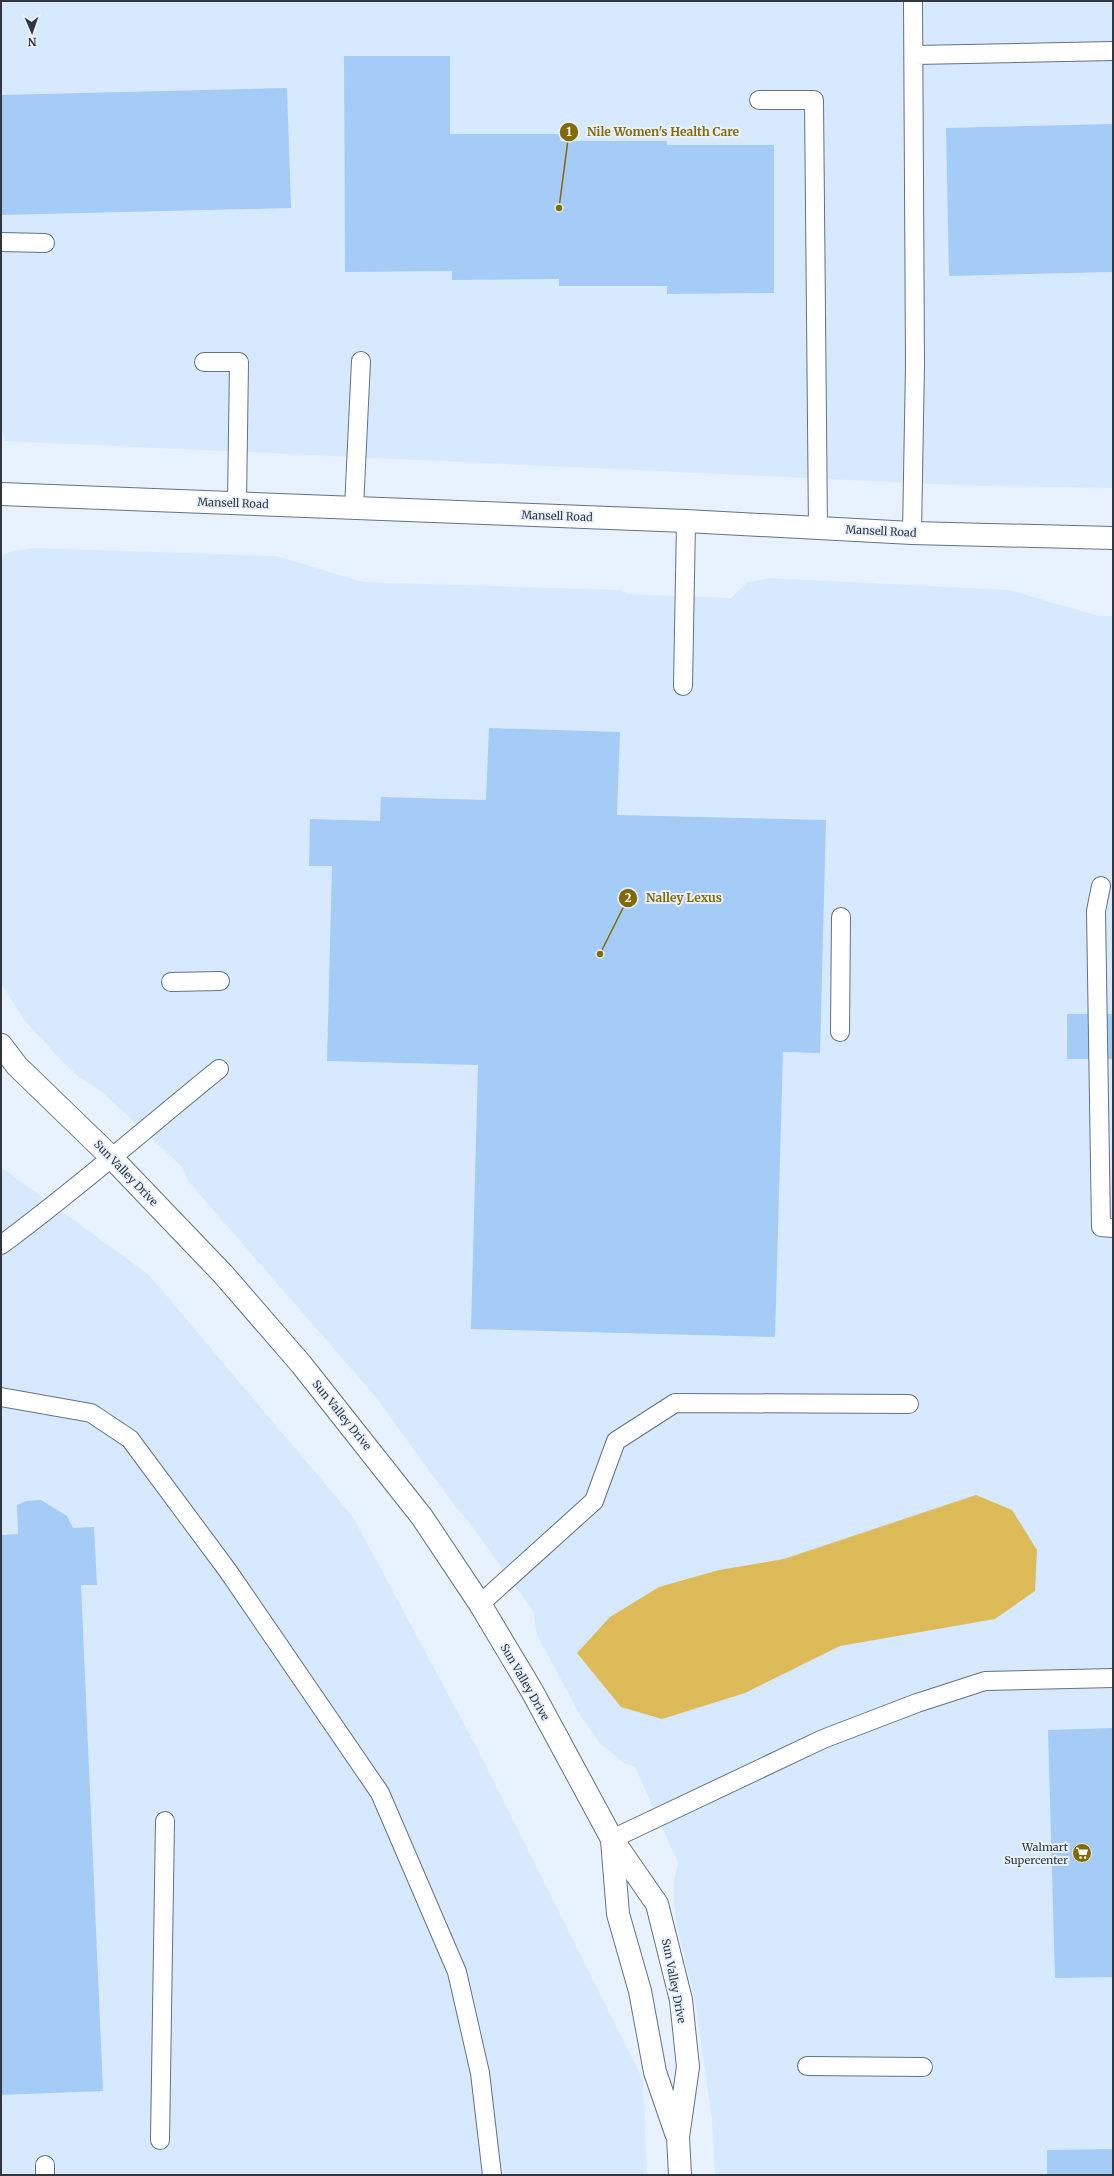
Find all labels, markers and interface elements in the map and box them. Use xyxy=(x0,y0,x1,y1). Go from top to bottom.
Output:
north arrow xyxy=(12,12,52,52)
text: N xyxy=(27,35,37,49)
callout: Nile Women's Health Care xyxy=(559,120,747,144)
text: 1 xyxy=(566,124,572,139)
text: Nile Women's Health Care xyxy=(587,124,740,139)
street label: Mansell Road xyxy=(197,495,269,511)
street label: Mansell Road xyxy=(521,508,593,524)
street label: Mansell Road xyxy=(845,522,917,540)
callout: Nalley Lexus xyxy=(618,886,730,910)
text: 2 xyxy=(624,890,632,905)
text: Nalley Lexus xyxy=(646,890,722,905)
street label: Sun Valley Drive xyxy=(91,1137,161,1209)
street label: Sun Valley Drive xyxy=(309,1377,375,1453)
street label: Sun Valley Drive xyxy=(497,1641,553,1723)
place label: Walmart Supercenter xyxy=(1004,1840,1069,1867)
supermarket icon: Walmart Supercenter xyxy=(1071,1842,1093,1864)
street label: Sun Valley Drive xyxy=(659,1937,689,2025)

